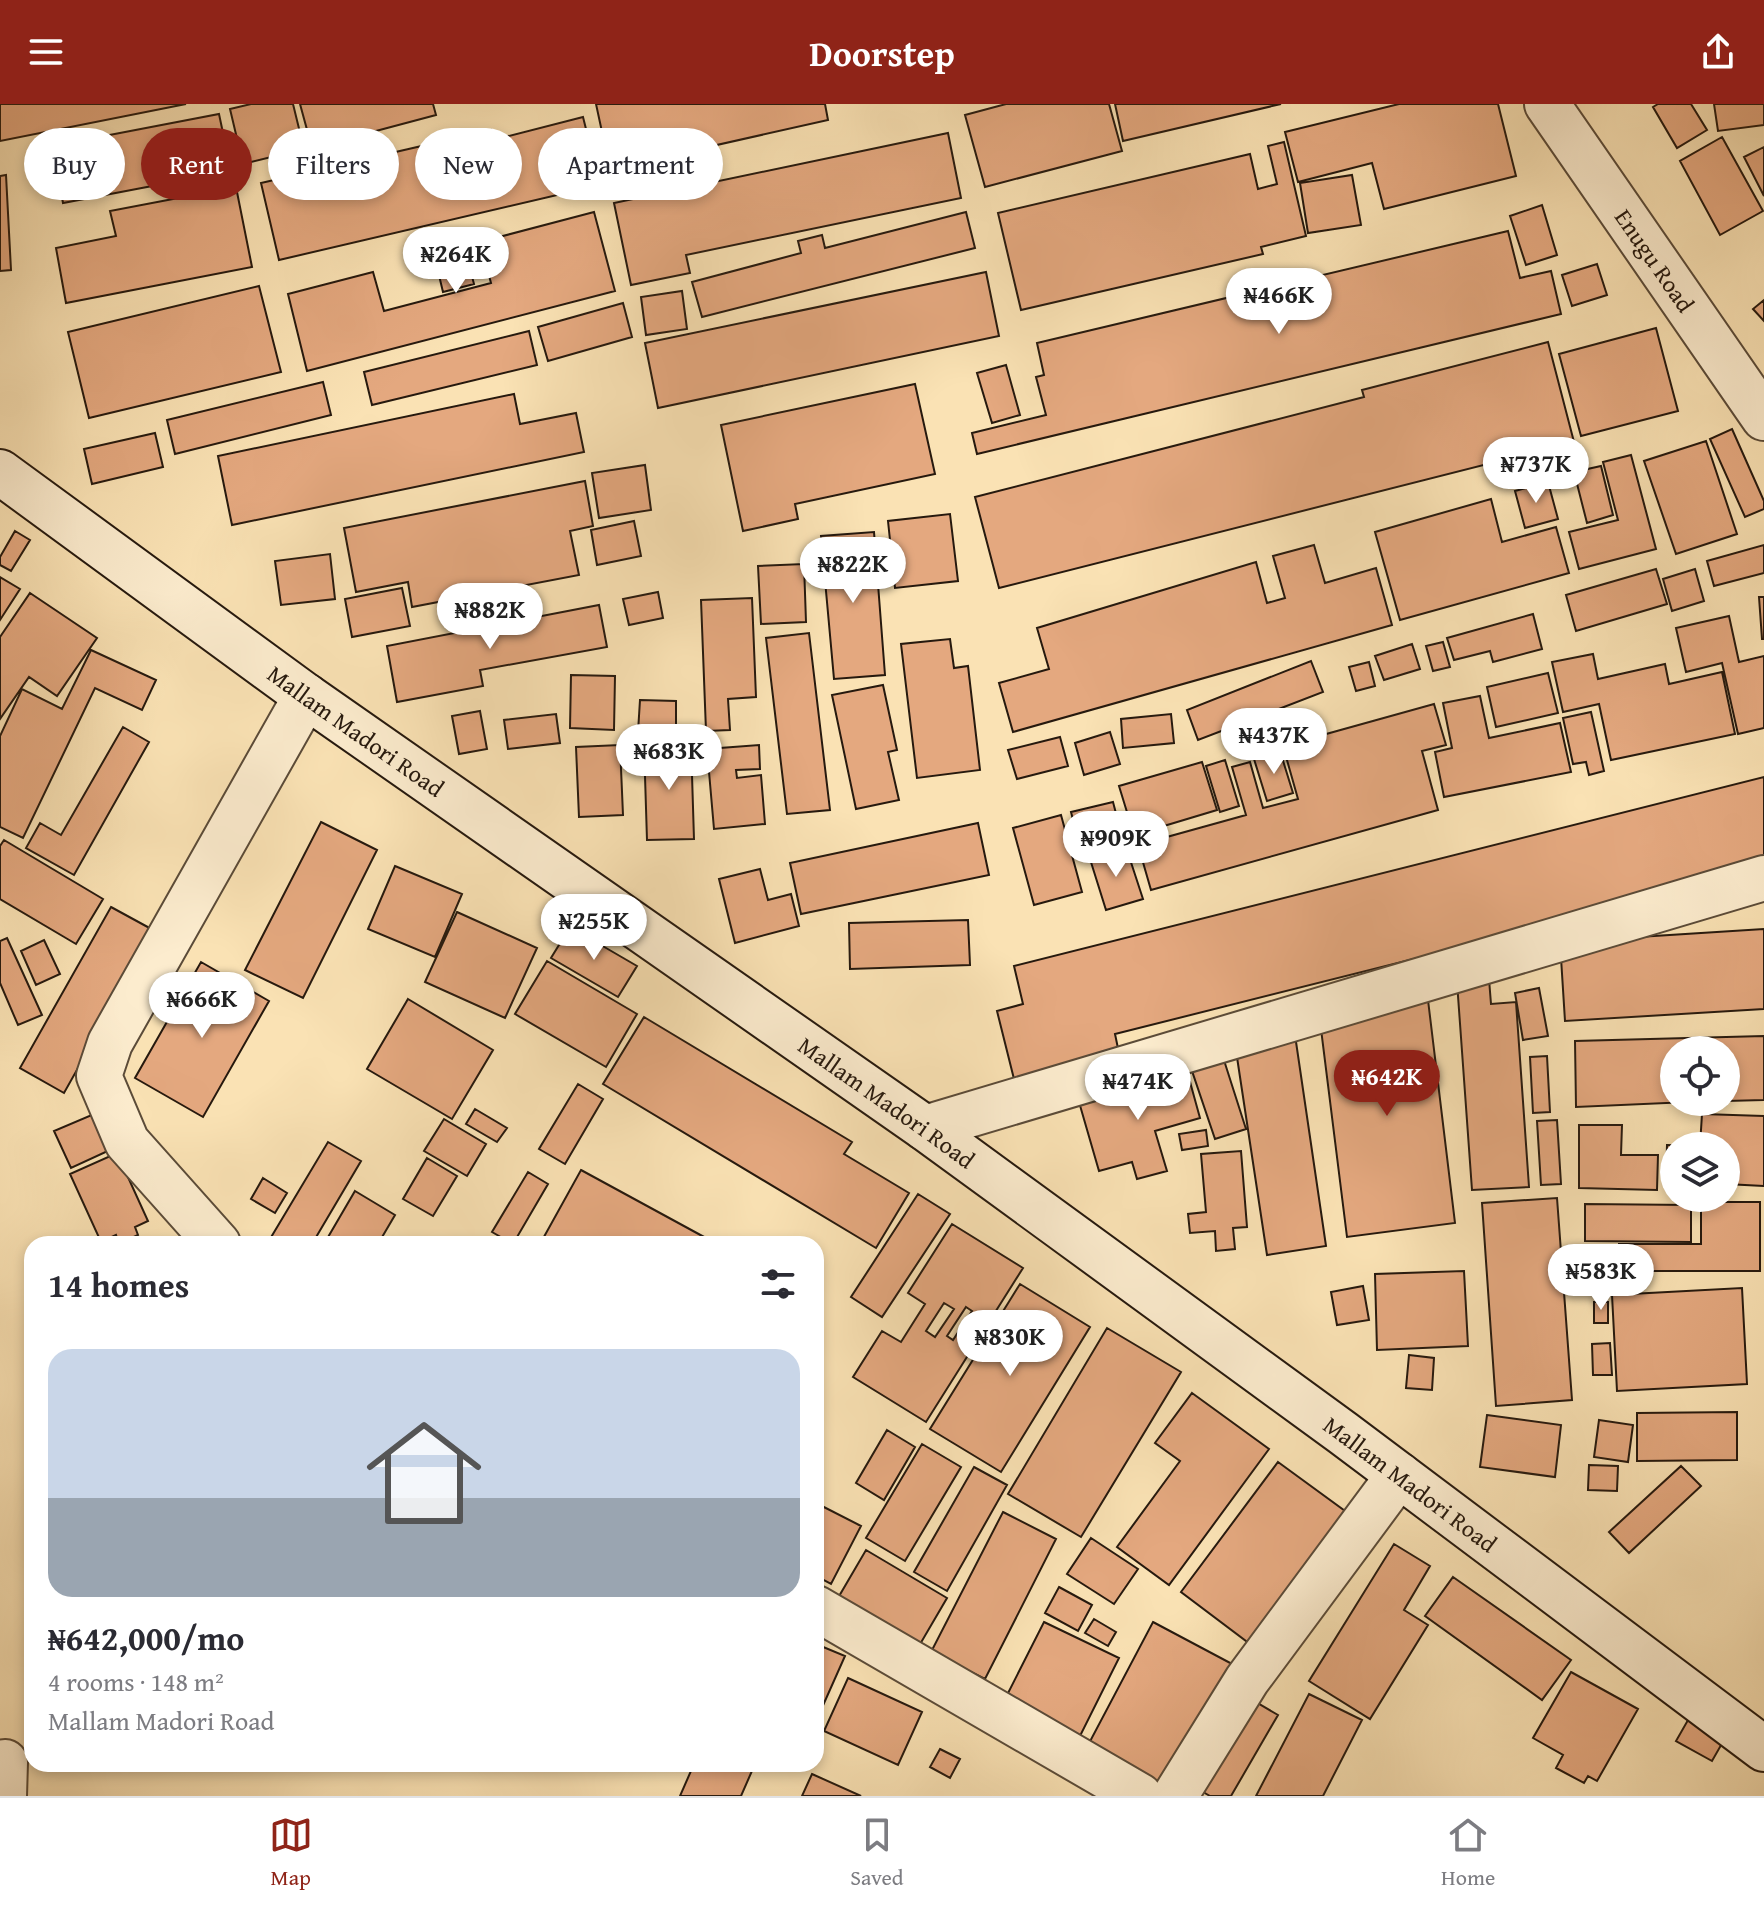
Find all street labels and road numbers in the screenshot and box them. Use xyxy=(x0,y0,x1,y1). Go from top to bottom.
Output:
street label: Enugu Road xyxy=(1607,201,1703,319)
street label: Mallam Madori Road xyxy=(260,656,452,805)
street label: Mallam Madori Road xyxy=(791,1027,983,1177)
street label: Mallam Madori Road xyxy=(1317,1407,1505,1561)

